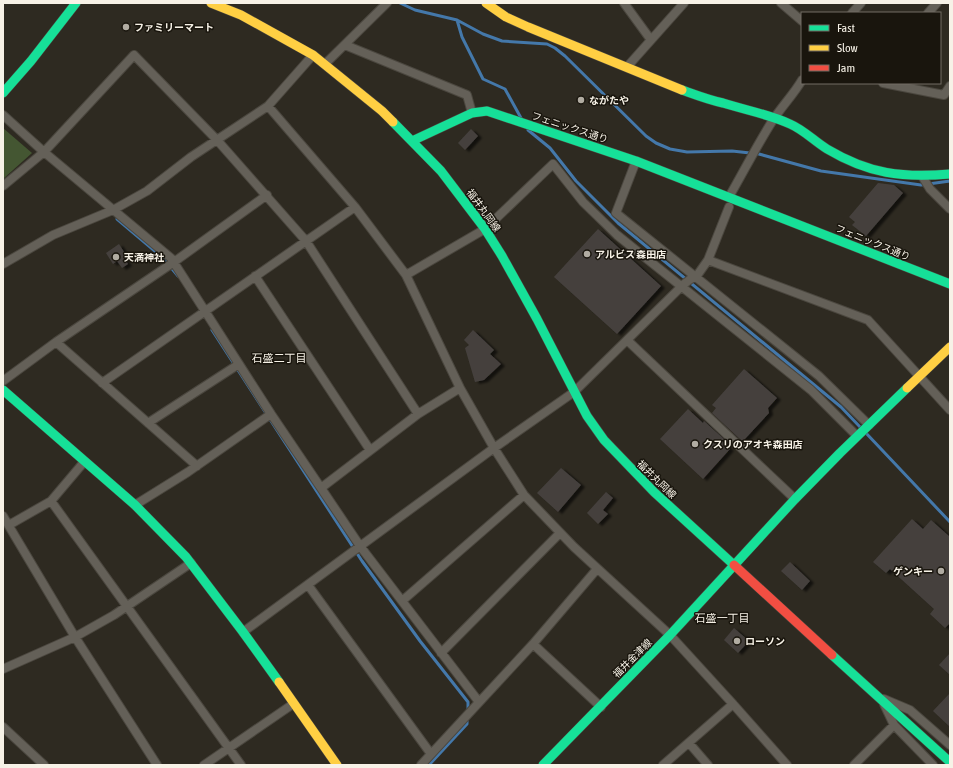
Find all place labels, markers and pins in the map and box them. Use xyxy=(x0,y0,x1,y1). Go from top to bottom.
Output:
marker: ファミリーマート xyxy=(121,22,131,32)
place label: ファミリーマート xyxy=(134,22,214,33)
marker: ながたや xyxy=(576,95,586,105)
place label: ながたや xyxy=(589,95,629,106)
marker: アルビス 森田店 xyxy=(582,249,592,259)
place label: アルビス 森田店 xyxy=(595,249,666,260)
marker: 天満神社 xyxy=(111,252,121,262)
place label: 天満神社 xyxy=(124,252,165,263)
marker: クスリのアオキ森田店 xyxy=(690,439,700,449)
place label: クスリのアオキ森田店 xyxy=(703,439,803,450)
place label: ゲンキー xyxy=(893,566,933,577)
marker: ゲンキー xyxy=(936,566,946,576)
marker: ローソン xyxy=(732,636,742,646)
place label: ローソン xyxy=(745,636,785,647)

